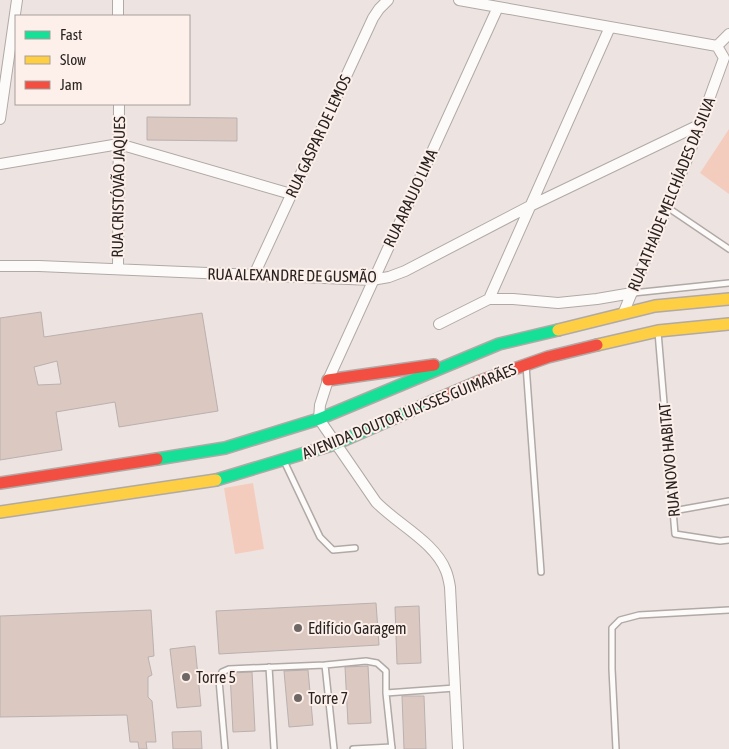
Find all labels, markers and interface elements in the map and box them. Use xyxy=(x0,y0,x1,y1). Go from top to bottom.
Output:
legend xyxy=(15,15,190,105)
text: Fast xyxy=(60,26,82,43)
text: Slow xyxy=(60,51,86,68)
street label: RUA GASPAR DE LEMOS xyxy=(282,71,354,200)
text: Jam xyxy=(60,76,83,93)
street label: RUA ATHAÍDE MELCHÍADES DA SILVA xyxy=(624,94,718,294)
street label: RUA CRISTÓVÃO JAQUES xyxy=(108,116,128,258)
street label: RUA ARAUJO LIMA xyxy=(379,146,441,250)
street label: RUA ALEXANDRE DE GUSMÃO xyxy=(207,265,377,285)
street label: AVENIDA DOUTOR ULYSSES GUIMARÃES xyxy=(299,360,519,462)
street label: RUA NOVO HABITAT xyxy=(655,402,683,518)
place label: Edifício Garagem xyxy=(308,619,407,638)
marker: Edifício Garagem xyxy=(292,622,304,634)
place label: Torre 5 xyxy=(196,668,236,686)
marker: Torre 5 xyxy=(180,671,192,683)
place label: Torre 7 xyxy=(308,689,348,707)
marker: Torre 7 xyxy=(292,692,304,704)

